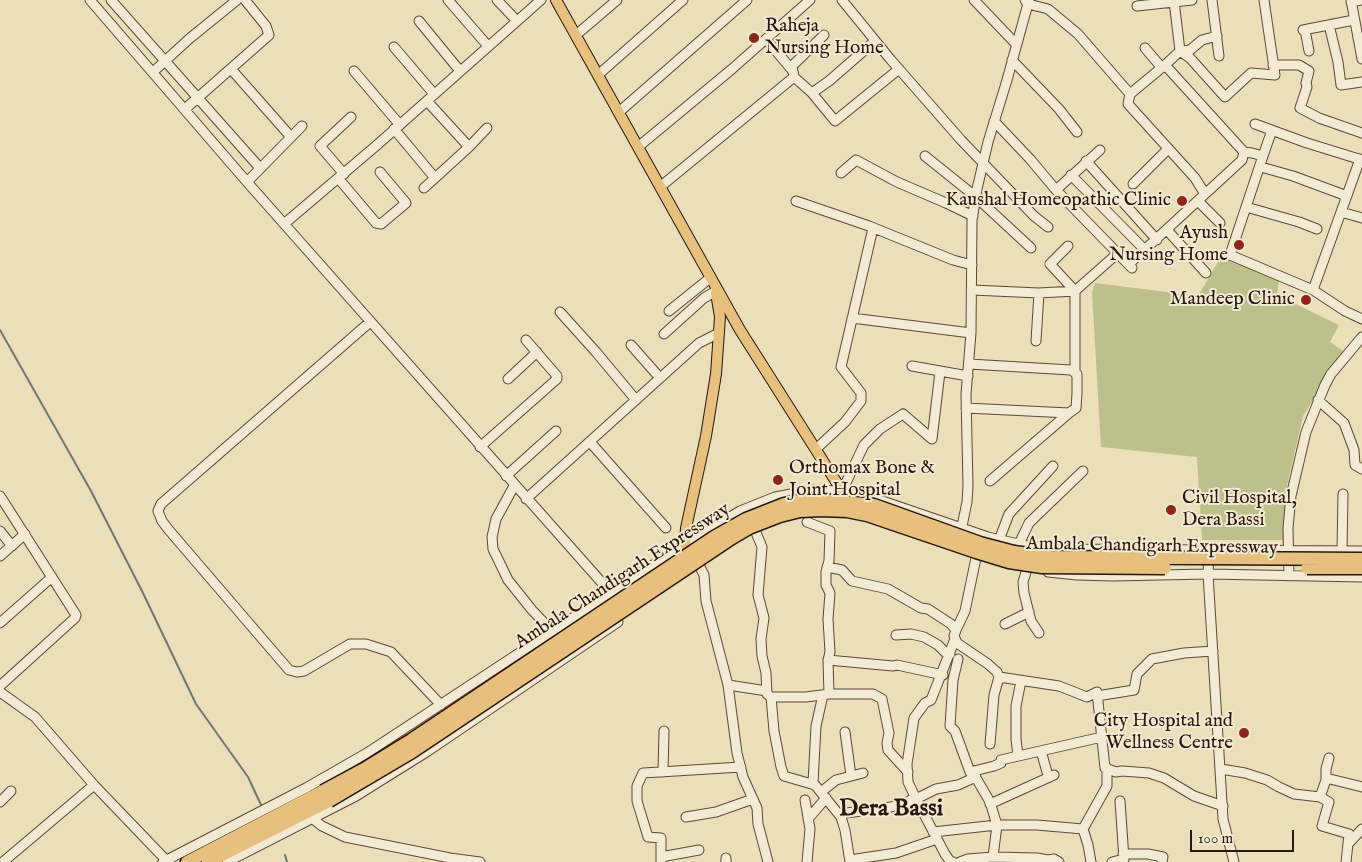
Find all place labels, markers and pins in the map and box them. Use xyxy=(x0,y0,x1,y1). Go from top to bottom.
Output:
place label: Raheja Nursing Home xyxy=(765,16,884,60)
marker: Raheja Nursing Home xyxy=(747,31,761,45)
place label: Kaushal Homeopathic Clinic xyxy=(945,190,1171,212)
marker: Kaushal Homeopathic Clinic xyxy=(1175,194,1189,208)
place label: Ayush Nursing Home xyxy=(1109,223,1228,267)
marker: Ayush Nursing Home xyxy=(1232,238,1246,252)
place label: Mandeep Clinic xyxy=(1170,289,1295,311)
marker: Mandeep Clinic xyxy=(1299,293,1313,307)
place label: Orthomax Bone & Joint Hospital xyxy=(789,458,935,502)
marker: Orthomax Bone & Joint Hospital xyxy=(771,473,785,487)
place label: Civil Hospital, Dera Bassi xyxy=(1182,488,1297,532)
marker: Civil Hospital, Dera Bassi xyxy=(1164,503,1178,517)
place label: City Hospital and Wellness Centre xyxy=(1094,711,1233,755)
marker: City Hospital and Wellness Centre xyxy=(1237,726,1251,740)

